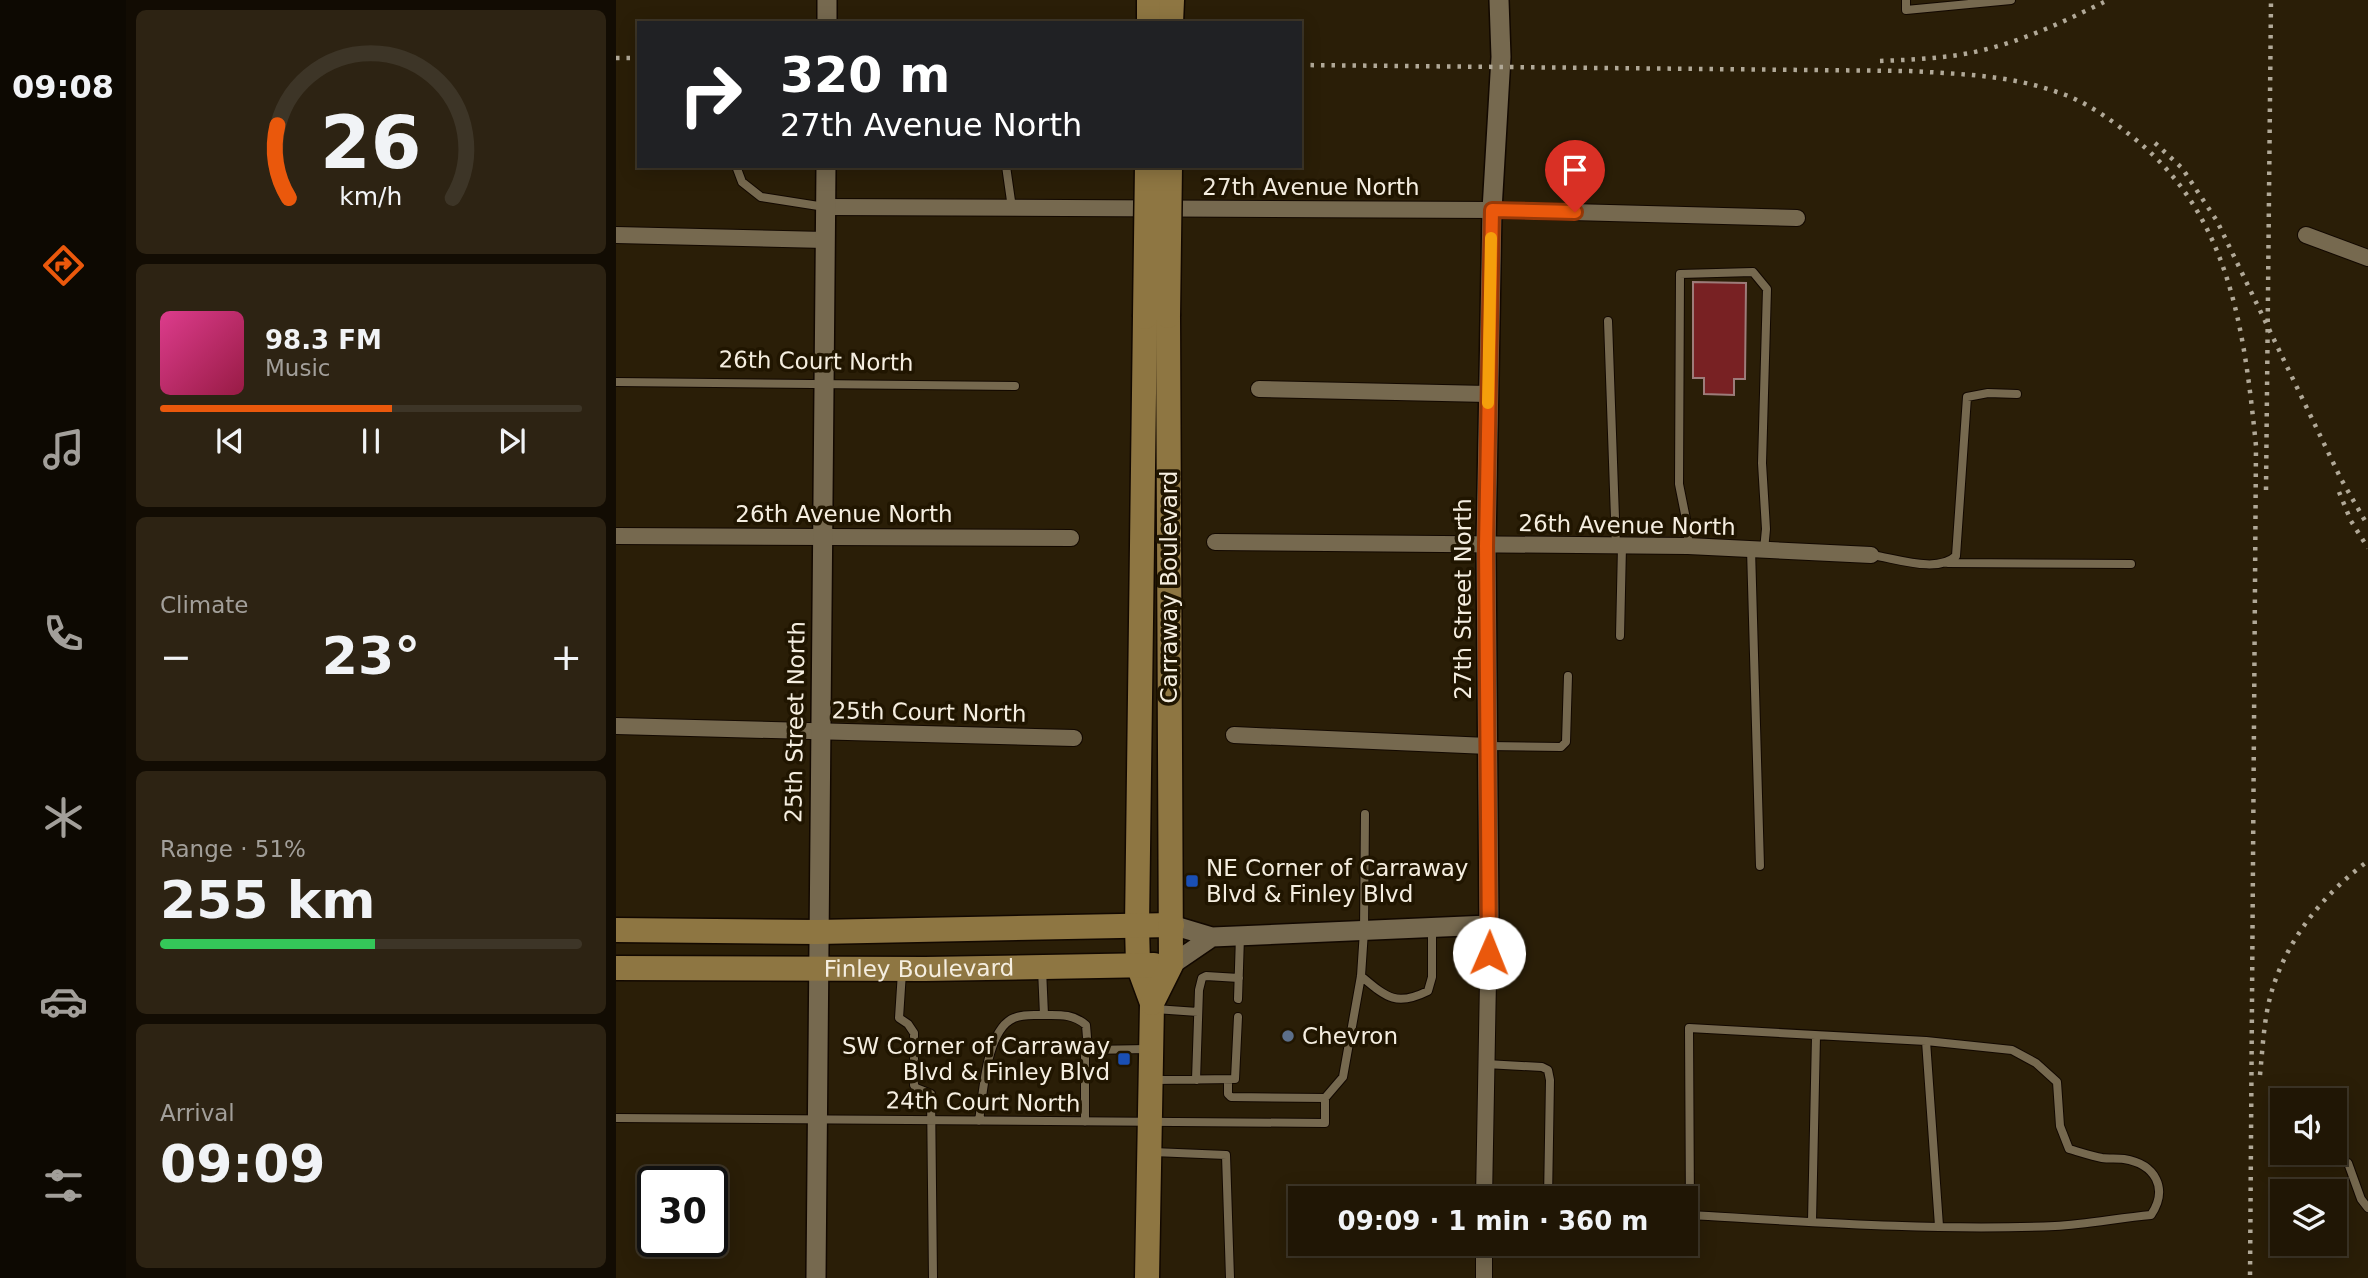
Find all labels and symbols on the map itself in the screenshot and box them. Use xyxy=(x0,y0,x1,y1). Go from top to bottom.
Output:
pin xyxy=(1545,140,1605,212)
street label: 27th Avenue North xyxy=(1202,174,1420,200)
street label: 26th Court North xyxy=(718,346,914,376)
street label: Carraway Boulevard xyxy=(1156,471,1182,703)
street label: 27th Street North xyxy=(1450,498,1476,700)
street label: 26th Avenue North xyxy=(735,501,953,527)
street label: 26th Avenue North xyxy=(1518,510,1736,540)
street label: 25th Street North xyxy=(780,621,810,823)
street label: 25th Court North xyxy=(831,697,1027,727)
place label: NE Corner of Carraway Blvd & Finley Blvd xyxy=(1206,855,1468,907)
marker: NE Corner of Carraway Blvd & Finley Blvd xyxy=(1184,873,1200,889)
position arrow xyxy=(1452,916,1526,990)
street label: Finley Boulevard xyxy=(824,954,1014,982)
place label: Chevron xyxy=(1302,1023,1398,1049)
marker: Chevron xyxy=(1280,1028,1296,1044)
place label: SW Corner of Carraway Blvd & Finley Blvd xyxy=(842,1033,1110,1085)
marker: SW Corner of Carraway Blvd & Finley Blvd xyxy=(1116,1051,1132,1067)
street label: 24th Court North xyxy=(885,1087,1081,1117)
speed limit sign: 30 xyxy=(637,1166,728,1257)

